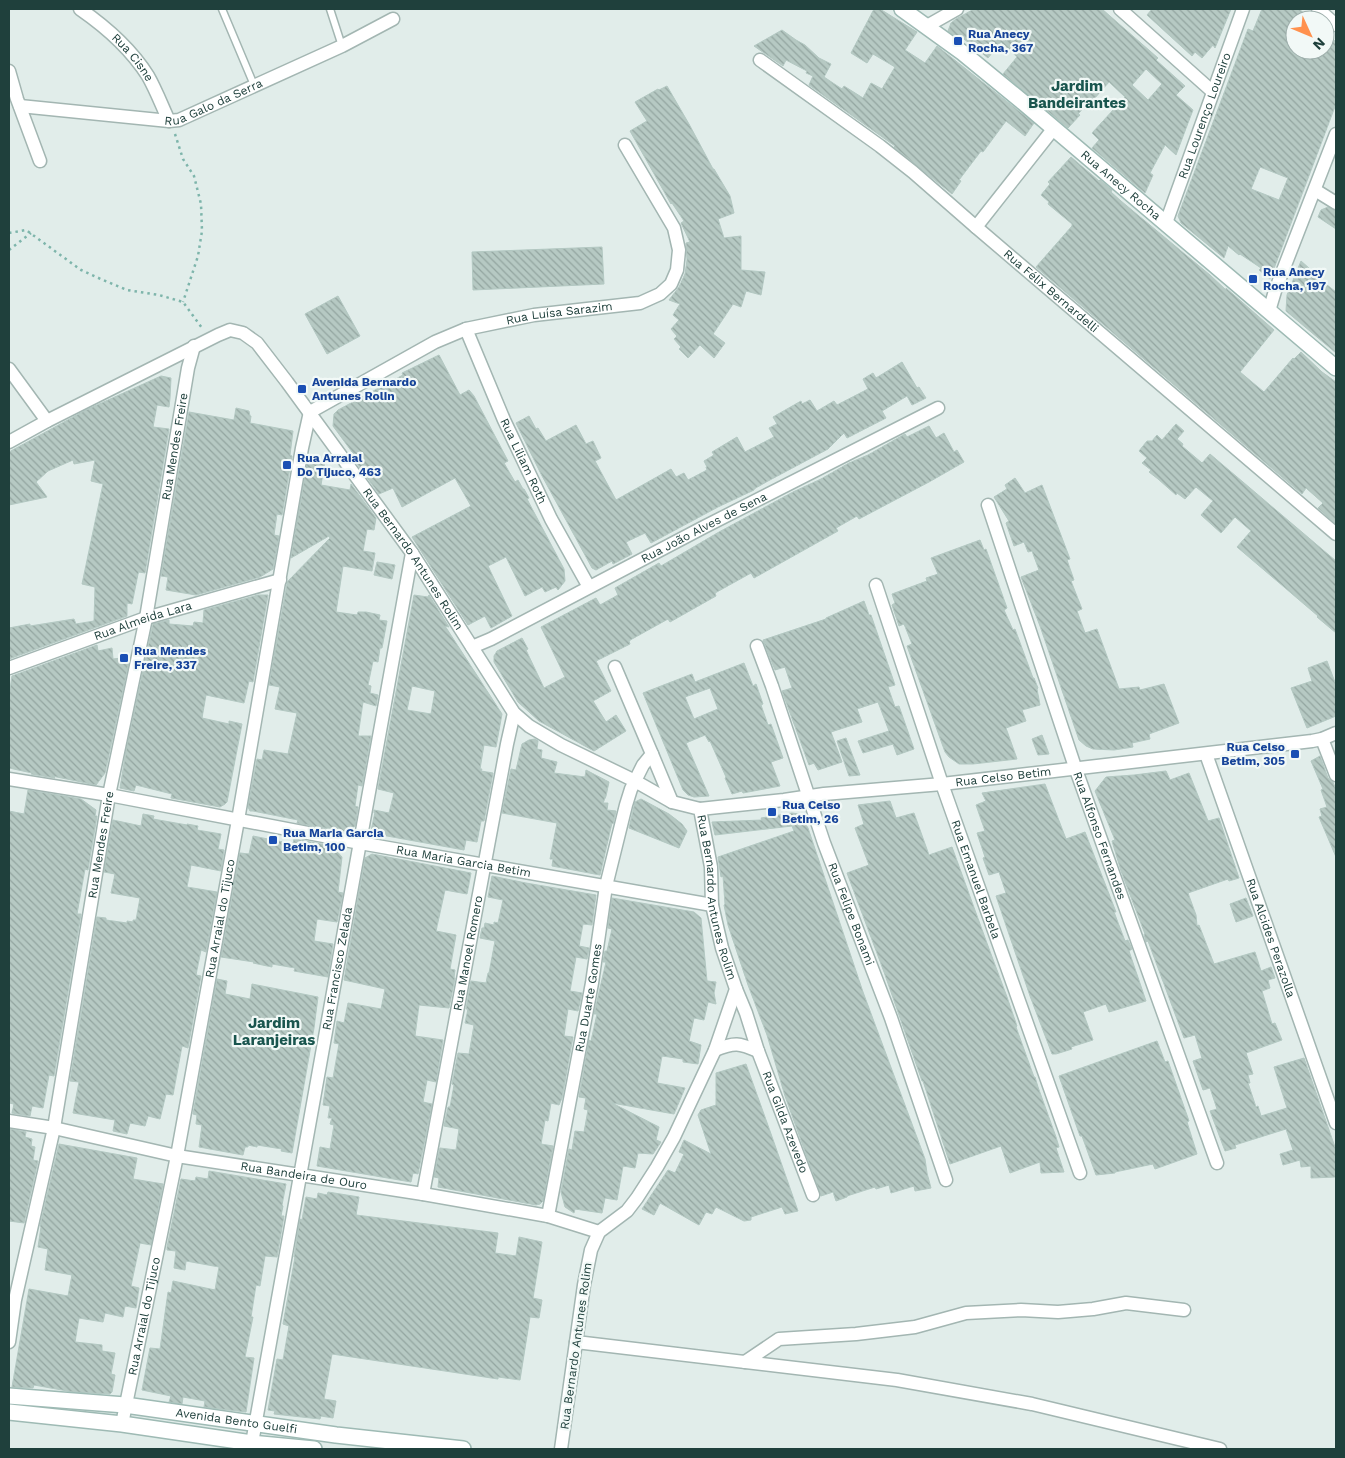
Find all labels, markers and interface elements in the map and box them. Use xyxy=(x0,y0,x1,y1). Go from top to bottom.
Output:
north arrow xyxy=(1285,10,1335,60)
place label: Rua Anecy Rocha, 367 xyxy=(968,27,1033,55)
street label: Rua Cisne xyxy=(109,31,157,84)
marker: Rua Anecy Rocha, 367 xyxy=(952,35,964,47)
text: N xyxy=(1310,35,1329,53)
street label: Rua Lourenço Loureiro xyxy=(1175,51,1234,181)
street label: Rua Galo da Serra xyxy=(164,76,265,128)
district label: Jardim Bandeirantes xyxy=(1028,77,1126,112)
street label: Rua Anecy Rocha xyxy=(1078,147,1164,223)
street label: Rua Félix Bernardelli xyxy=(1001,247,1101,335)
place label: Rua Anecy Rocha, 197 xyxy=(1263,265,1326,293)
marker: Rua Anecy Rocha, 197 xyxy=(1247,273,1259,285)
street label: Rua Luísa Sarazim xyxy=(505,299,613,328)
place label: Avenida Bernardo Antunes Rolin xyxy=(312,375,416,403)
marker: Avenida Bernardo Antunes Rolin xyxy=(296,383,308,395)
street label: Rua Mendes Freire xyxy=(159,392,191,501)
street label: Rua Liliam Roth xyxy=(497,416,550,506)
place label: Rua Arraial Do Tijuco, 463 xyxy=(297,451,381,479)
marker: Rua Arraial Do Tijuco, 463 xyxy=(281,459,293,471)
street label: Rua Bernardo Antunes Rolim xyxy=(360,485,466,633)
street label: Rua João Alves de Sena xyxy=(639,489,769,566)
street label: Rua Almeida Lara xyxy=(92,598,194,643)
place label: Rua Mendes Freire, 337 xyxy=(134,644,207,672)
marker: Rua Mendes Freire, 337 xyxy=(118,652,130,664)
place label: Rua Celso Betim, 305 xyxy=(1221,740,1285,768)
marker: Rua Celso Betim, 305 xyxy=(1289,748,1301,760)
street label: Rua Celso Betim xyxy=(954,764,1052,789)
street label: Rua Alfonso Fernandes xyxy=(1070,770,1129,901)
street label: Rua Mendes Freire xyxy=(85,790,117,899)
place label: Rua Celso Betim, 26 xyxy=(782,798,841,826)
marker: Rua Celso Betim, 26 xyxy=(766,806,778,818)
street label: Rua Bernardo Antunes Rolim xyxy=(694,813,739,982)
street label: Rua Emanuel Barbela xyxy=(948,818,1004,941)
place label: Rua Maria Garcia Betim, 100 xyxy=(283,826,384,854)
marker: Rua Maria Garcia Betim, 100 xyxy=(267,834,279,846)
street label: Rua Maria Garcia Betim xyxy=(395,842,532,880)
street label: Rua Arraial do Tijuco xyxy=(202,858,238,979)
street label: Rua Felipe Bonami xyxy=(825,861,877,967)
street label: Rua Alcides Perazolla xyxy=(1243,877,1298,999)
street label: Rua Manoel Romero xyxy=(450,894,486,1012)
street label: Rua Francisco Zelada xyxy=(319,906,355,1031)
street label: Rua Duarte Gomes xyxy=(572,943,605,1053)
district label: Jardim Laranjeiras xyxy=(233,1014,315,1049)
street label: Rua Gilda Azevedo xyxy=(759,1069,811,1175)
street label: Rua Bandeira de Ouro xyxy=(240,1159,368,1192)
street label: Rua Arraial do Tijuco xyxy=(125,1256,163,1377)
street label: Rua Bernardo Antunes Rolim xyxy=(557,1262,595,1430)
street label: Avenida Bento Guelfi xyxy=(175,1405,298,1436)

